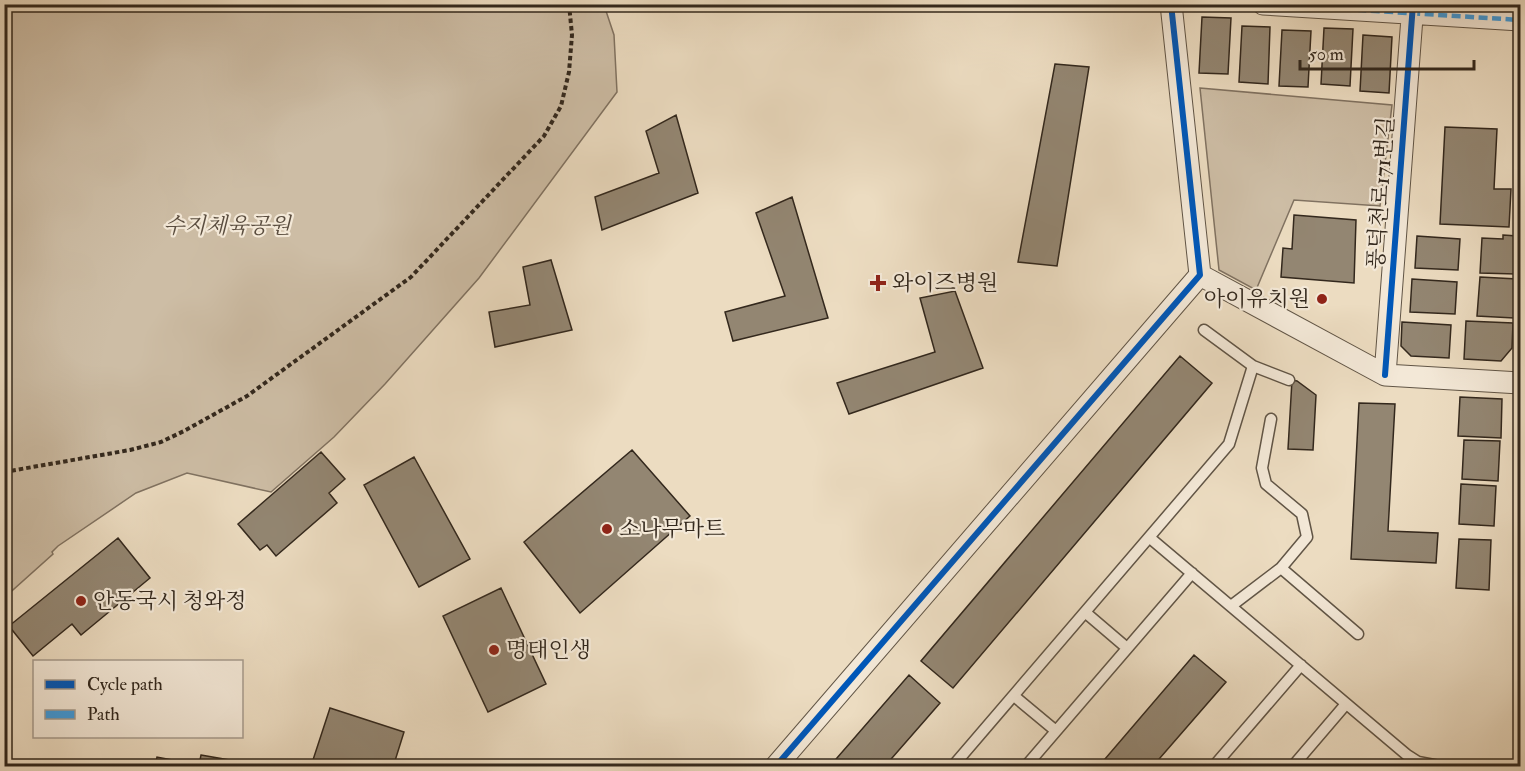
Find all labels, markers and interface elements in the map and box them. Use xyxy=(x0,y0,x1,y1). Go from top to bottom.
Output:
scale bar xyxy=(1300,33,1474,71)
text: 50 m xyxy=(1309,43,1344,66)
street label: 풍덕천로171번길 xyxy=(1362,116,1400,270)
park label: 수지체육공원 xyxy=(163,212,293,240)
place label: 와이즈병원 xyxy=(892,269,998,297)
marker: 와이즈병원 xyxy=(869,274,887,292)
place label: 아이유치원 xyxy=(1204,285,1310,313)
marker: 아이유치원 xyxy=(1315,292,1329,306)
place label: 소나무마트 xyxy=(619,515,725,543)
marker: 소나무마트 xyxy=(600,522,614,536)
place label: 안동국시 청와정 xyxy=(93,587,246,615)
marker: 안동국시 청와정 xyxy=(74,594,88,608)
place label: 명태인생 xyxy=(506,636,591,664)
marker: 명태인생 xyxy=(487,643,501,657)
legend xyxy=(33,660,243,738)
text: Cycle path xyxy=(87,673,163,696)
text: Path xyxy=(87,703,120,726)

